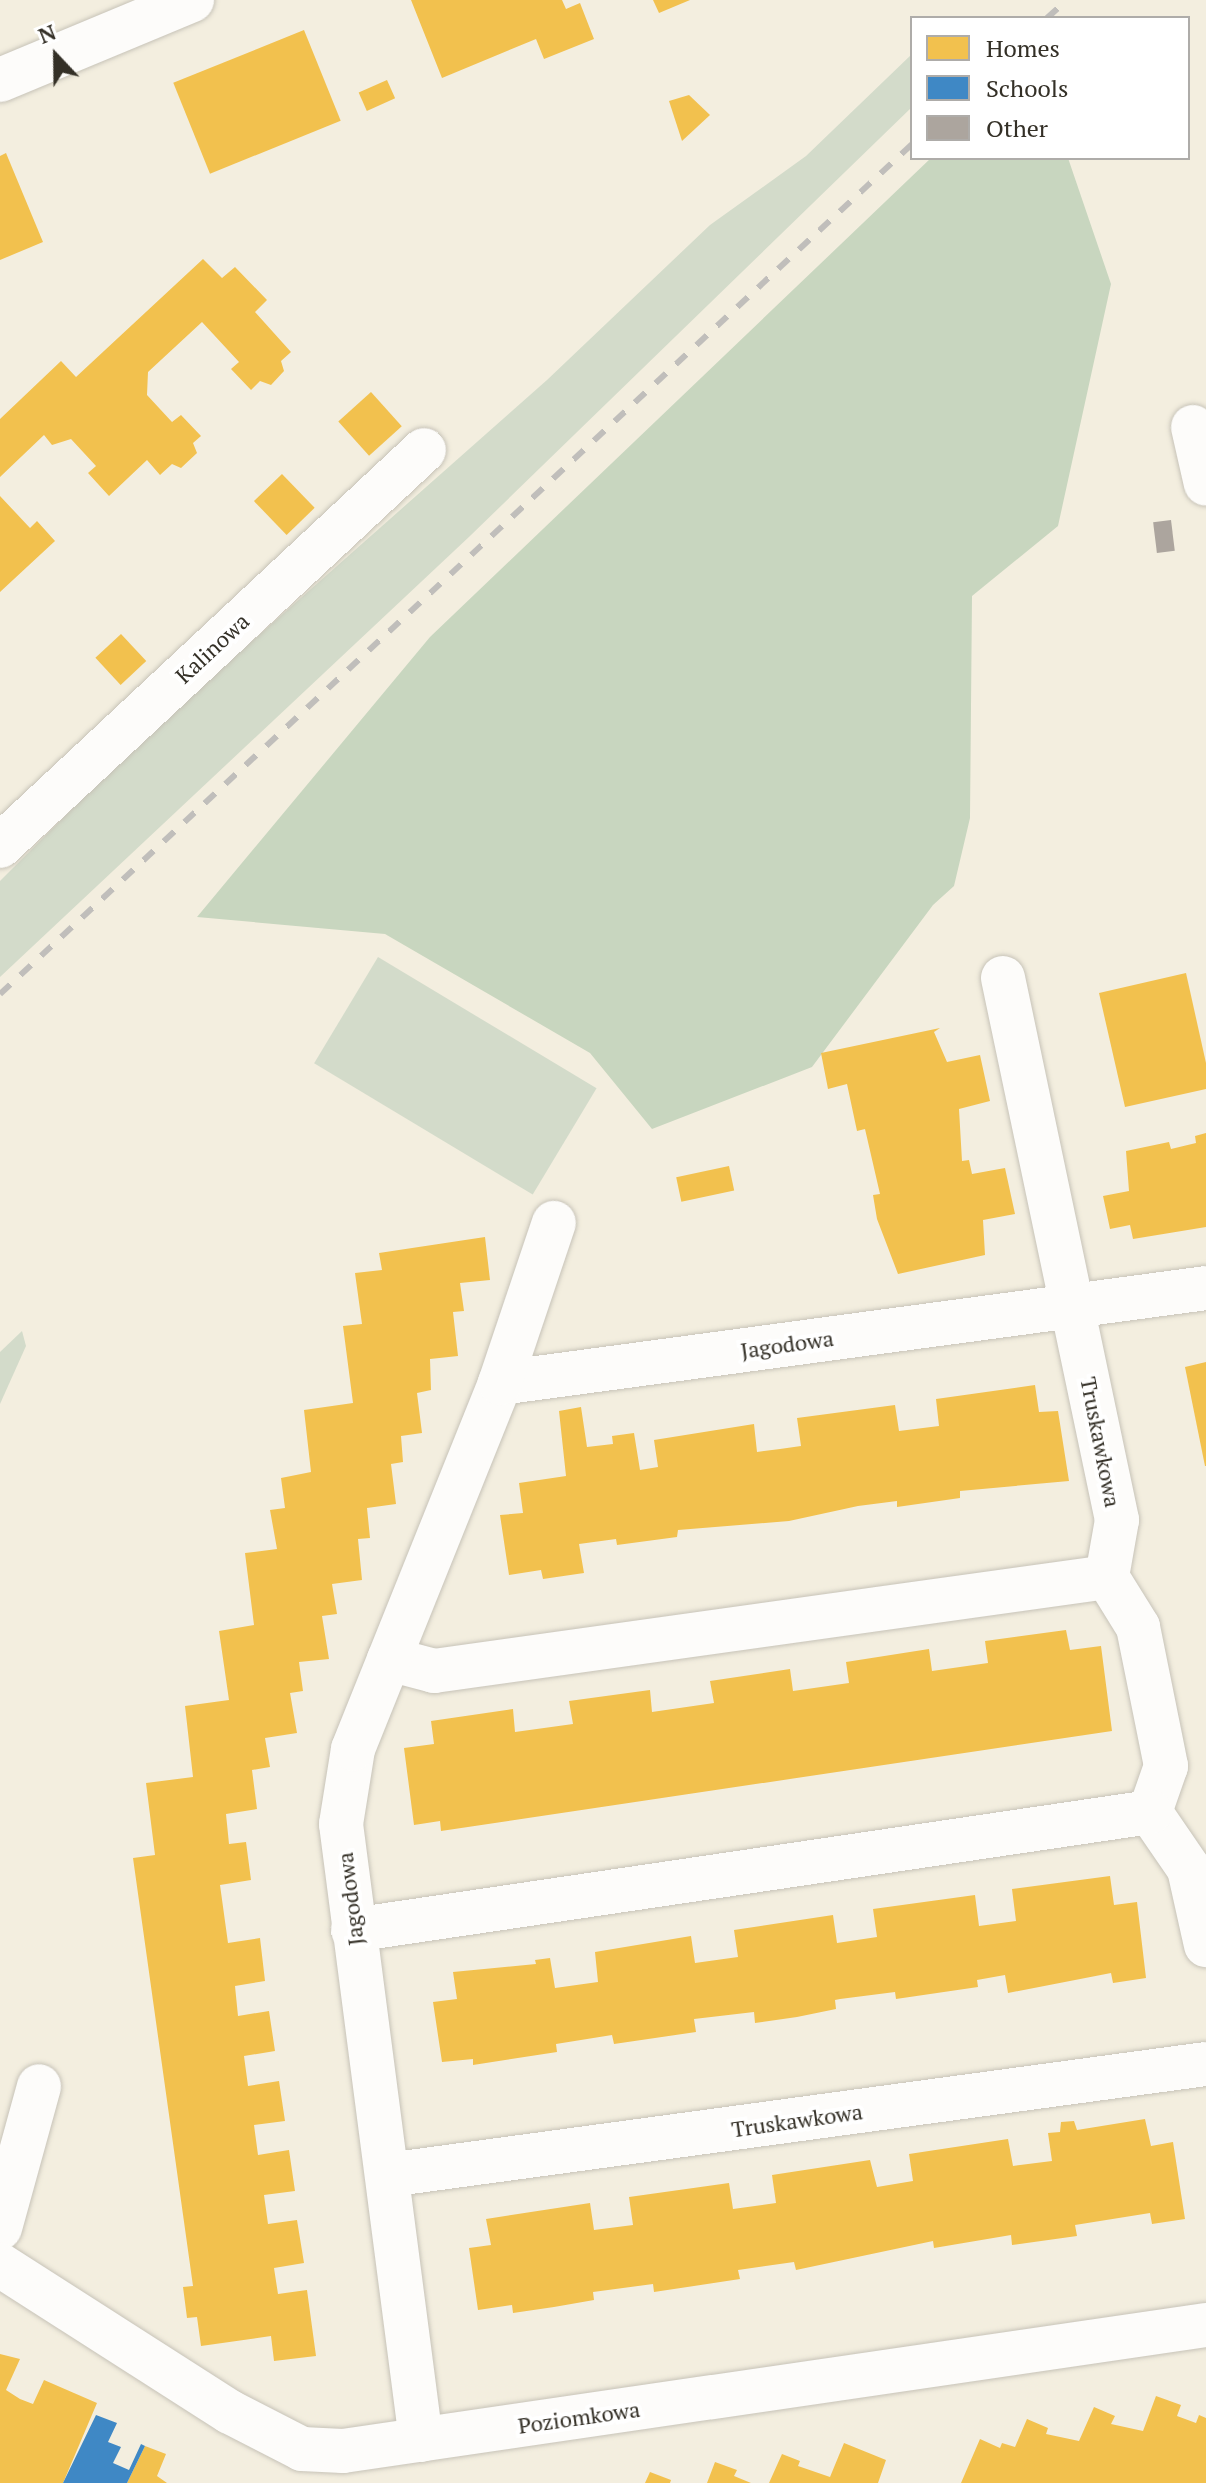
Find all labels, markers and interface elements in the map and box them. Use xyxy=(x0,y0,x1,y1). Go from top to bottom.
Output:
north arrow xyxy=(16,16,96,96)
legend xyxy=(910,16,1190,160)
text: N xyxy=(34,17,60,50)
text: Homes xyxy=(986,32,1060,64)
text: Schools xyxy=(986,72,1068,104)
text: Other xyxy=(986,112,1048,144)
street label: Kalinowa xyxy=(170,607,254,689)
street label: Jagodowa xyxy=(739,1324,835,1364)
street label: Truskawkowa xyxy=(1075,1375,1127,1509)
street label: Jagodowa xyxy=(331,1851,369,1947)
street label: Truskawkowa xyxy=(730,2098,864,2142)
street label: Poziomkowa xyxy=(516,2395,642,2439)

